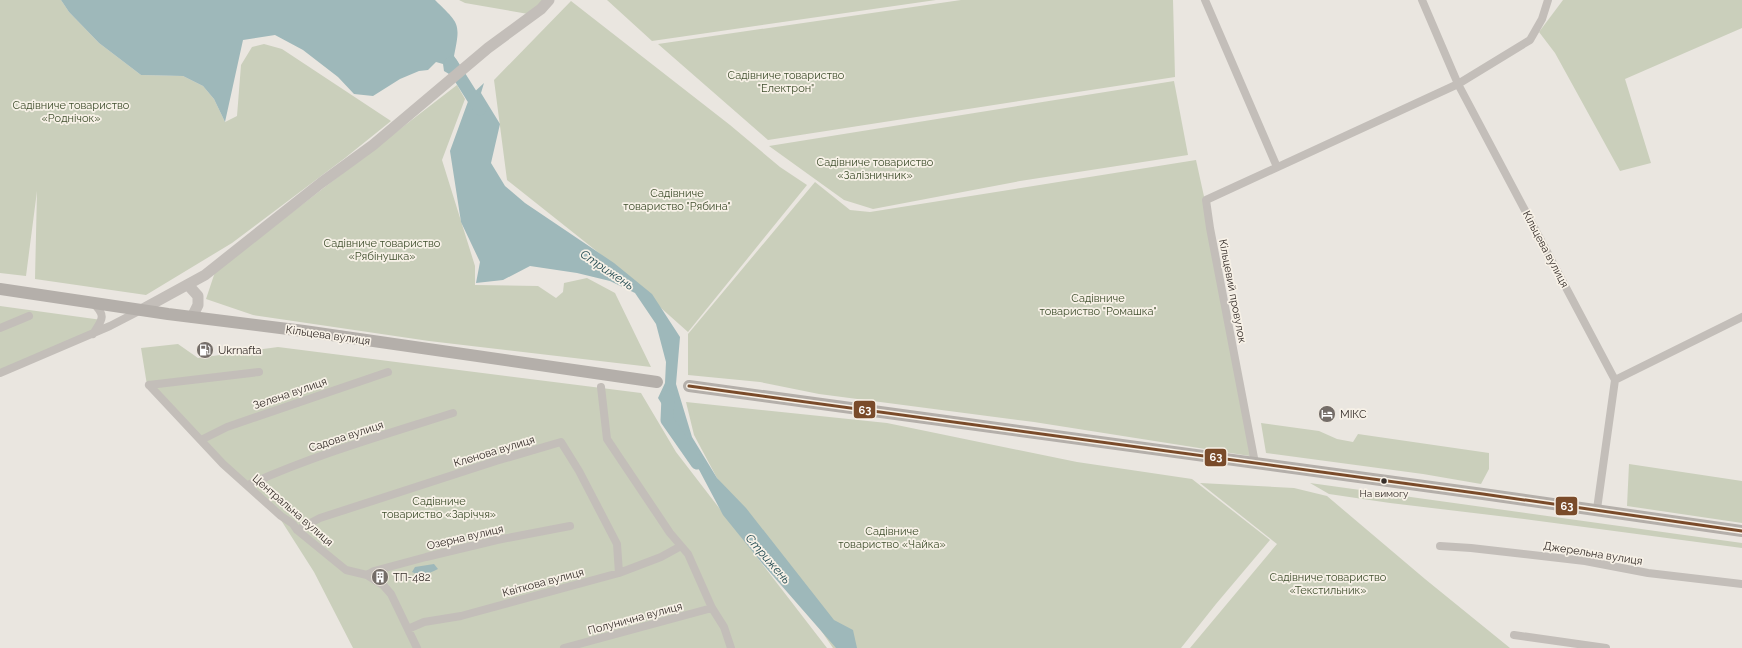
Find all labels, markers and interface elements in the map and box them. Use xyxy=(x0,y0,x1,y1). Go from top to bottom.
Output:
park label: Садівниче товариство "Електрон" xyxy=(728,69,845,95)
park label: Садівниче товариство «Роднічок» xyxy=(13,99,130,125)
park label: Садівниче товариство «Залізничник» xyxy=(817,156,934,182)
park label: Садівниче товариство "Рябина" xyxy=(623,187,731,213)
street label: Кільцева вулиця xyxy=(1520,209,1571,290)
park label: Садівниче товариство «Рябінушка» xyxy=(324,237,441,263)
street label: Кільцевий провулок xyxy=(1216,238,1249,344)
water label: Стрижень xyxy=(577,247,637,293)
park label: Садівниче товариство "Ромашка" xyxy=(1039,292,1157,318)
street label: Кільцева вулиця xyxy=(285,323,371,348)
fuel station icon: Ukrnafta xyxy=(195,340,215,360)
place label: Ukrnafta xyxy=(218,344,262,357)
street label: Зелена вулиця xyxy=(252,375,329,412)
line badge: 63 xyxy=(853,400,876,419)
text: 63 xyxy=(859,404,871,417)
hotel icon: МІКС xyxy=(1317,404,1337,424)
place label: МІКС xyxy=(1340,408,1367,421)
street label: Садова вулиця xyxy=(307,418,385,455)
street label: Кленова вулиця xyxy=(452,433,536,470)
line badge: 63 xyxy=(1204,448,1227,467)
text: 63 xyxy=(1210,451,1222,464)
street label: Центральна вулиця xyxy=(250,472,336,549)
marker: На вимогу xyxy=(1379,476,1389,486)
place label: На вимогу xyxy=(1359,488,1409,499)
park label: Садівниче товариство «Заріччя» xyxy=(382,495,496,521)
line badge: 63 xyxy=(1555,496,1578,516)
text: 63 xyxy=(1561,500,1573,513)
street label: Озерна вулиця xyxy=(425,522,505,553)
park label: Садівниче товариство «Чайка» xyxy=(838,525,946,551)
water label: Стрижень xyxy=(742,531,794,587)
street label: Джерельна вулиця xyxy=(1542,539,1643,568)
street label: Квіткова вулиця xyxy=(501,565,585,600)
building icon: ТП-482 xyxy=(370,567,390,587)
place label: ТП-482 xyxy=(393,571,431,584)
park label: Садівниче товариство «Текстильник» xyxy=(1270,571,1387,597)
street label: Полунична вулиця xyxy=(587,600,684,637)

